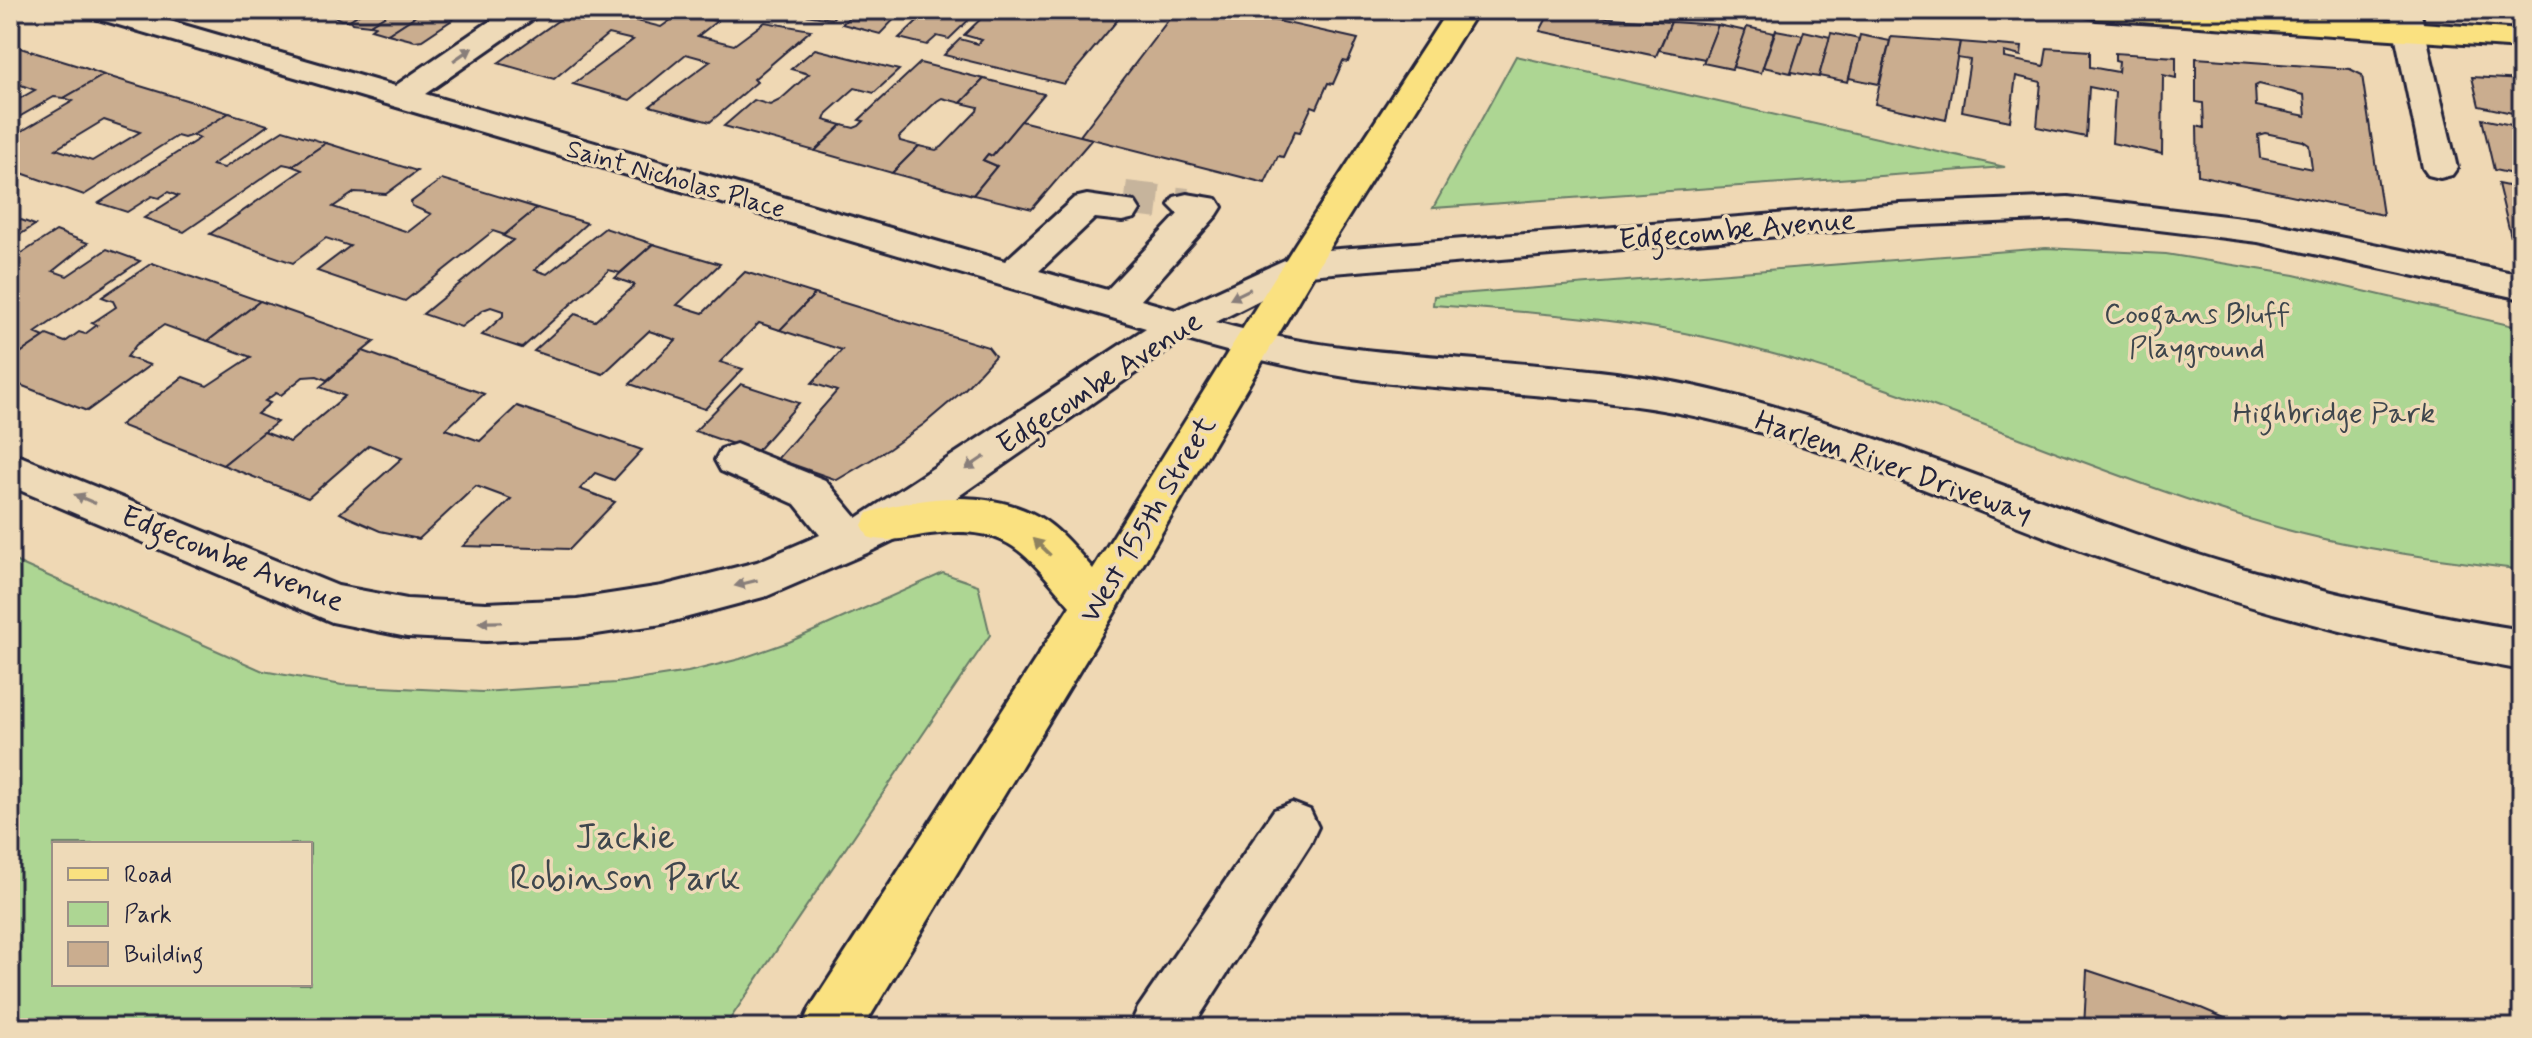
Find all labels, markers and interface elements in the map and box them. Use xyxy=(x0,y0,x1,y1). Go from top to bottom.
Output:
one-way arrow xyxy=(453,47,474,62)
street label: Saint Nicholas Place xyxy=(562,132,789,227)
street label: Edgecombe Avenue xyxy=(1617,201,1857,263)
one-way arrow xyxy=(1229,288,1252,301)
park label: Coogans Bluff Playground xyxy=(2104,295,2290,368)
street label: Edgecombe Avenue xyxy=(990,302,1212,467)
park label: Highbridge Park xyxy=(2233,394,2435,436)
street label: Harlem River Driveway xyxy=(1750,402,2037,533)
street label: West 155th Street xyxy=(1071,409,1226,631)
one-way arrow xyxy=(965,455,986,470)
one-way arrow xyxy=(73,493,97,506)
street label: Edgecombe Avenue xyxy=(114,497,350,625)
one-way arrow xyxy=(1033,539,1052,557)
one-way arrow xyxy=(734,577,759,590)
one-way arrow xyxy=(477,616,502,628)
park label: Jackie Robinson Park xyxy=(509,815,741,903)
legend xyxy=(52,842,312,986)
text: Road xyxy=(124,860,172,891)
text: Park xyxy=(124,900,172,931)
text: Building xyxy=(124,940,204,974)

